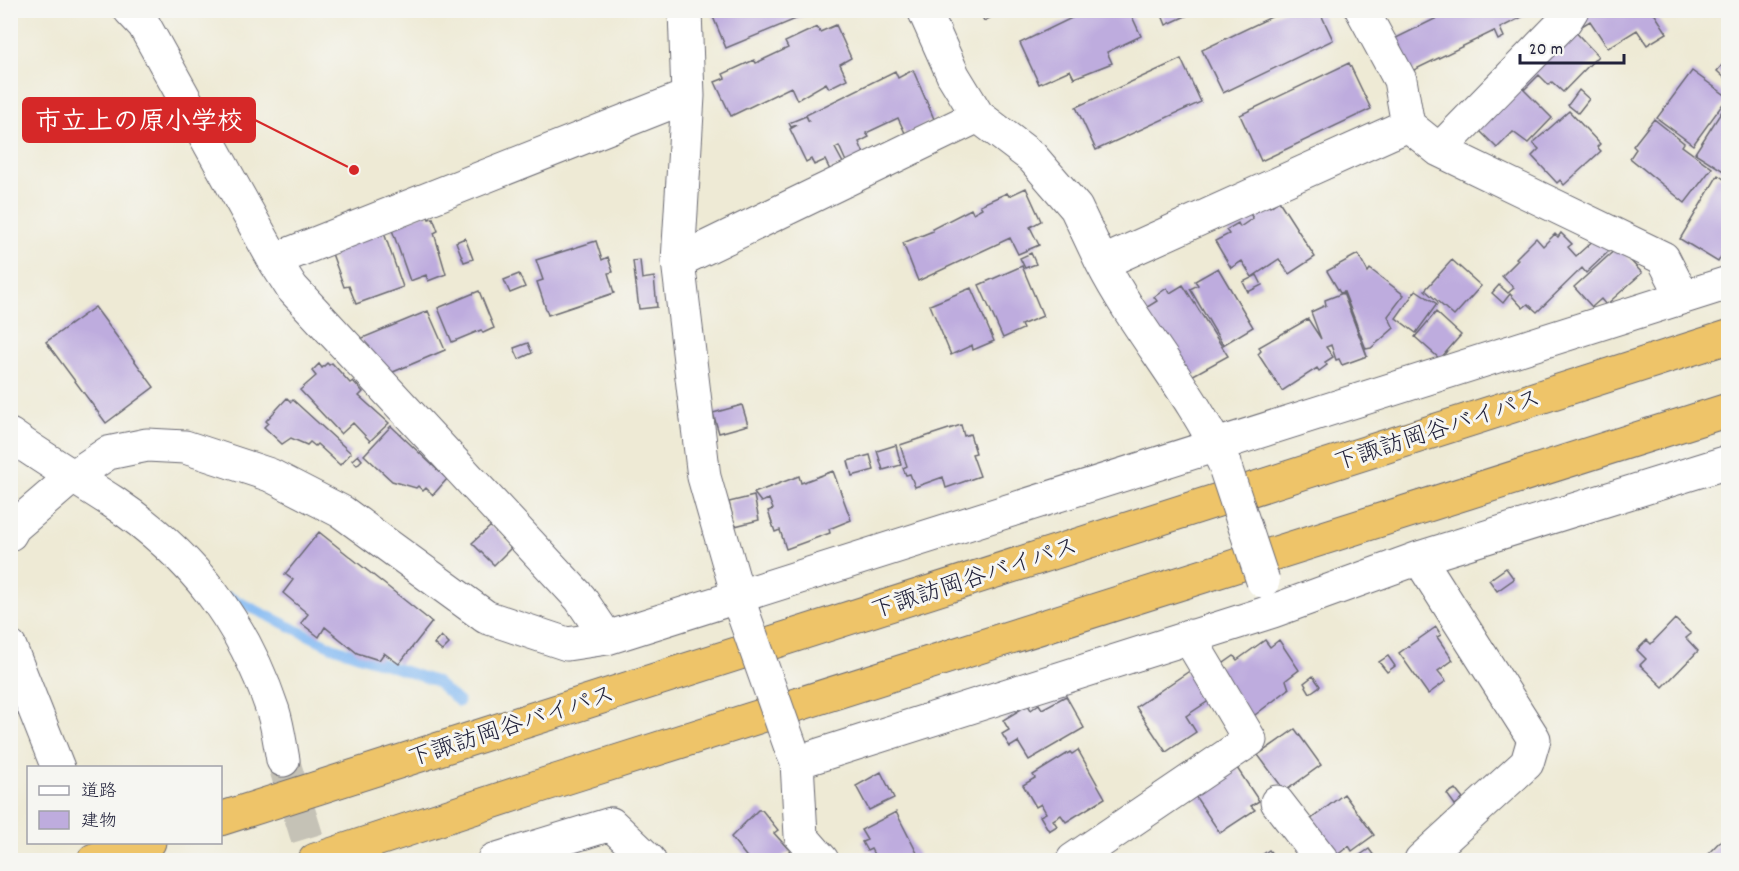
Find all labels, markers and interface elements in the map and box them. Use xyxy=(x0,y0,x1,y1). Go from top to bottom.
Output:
scale bar xyxy=(1520,27,1624,65)
text: 20 m xyxy=(1529,38,1563,63)
callout: 市立上の原小学校 xyxy=(23,98,255,142)
text: 市立上の原小学校 xyxy=(35,105,243,142)
street label: 下諏訪岡谷バイパス xyxy=(1330,382,1546,481)
street label: 下諏訪岡谷バイパス xyxy=(867,530,1083,629)
street label: 下諏訪岡谷バイパス xyxy=(404,678,620,777)
legend xyxy=(27,766,222,844)
text: 道路 xyxy=(81,780,117,805)
text: 建物 xyxy=(81,810,117,835)

